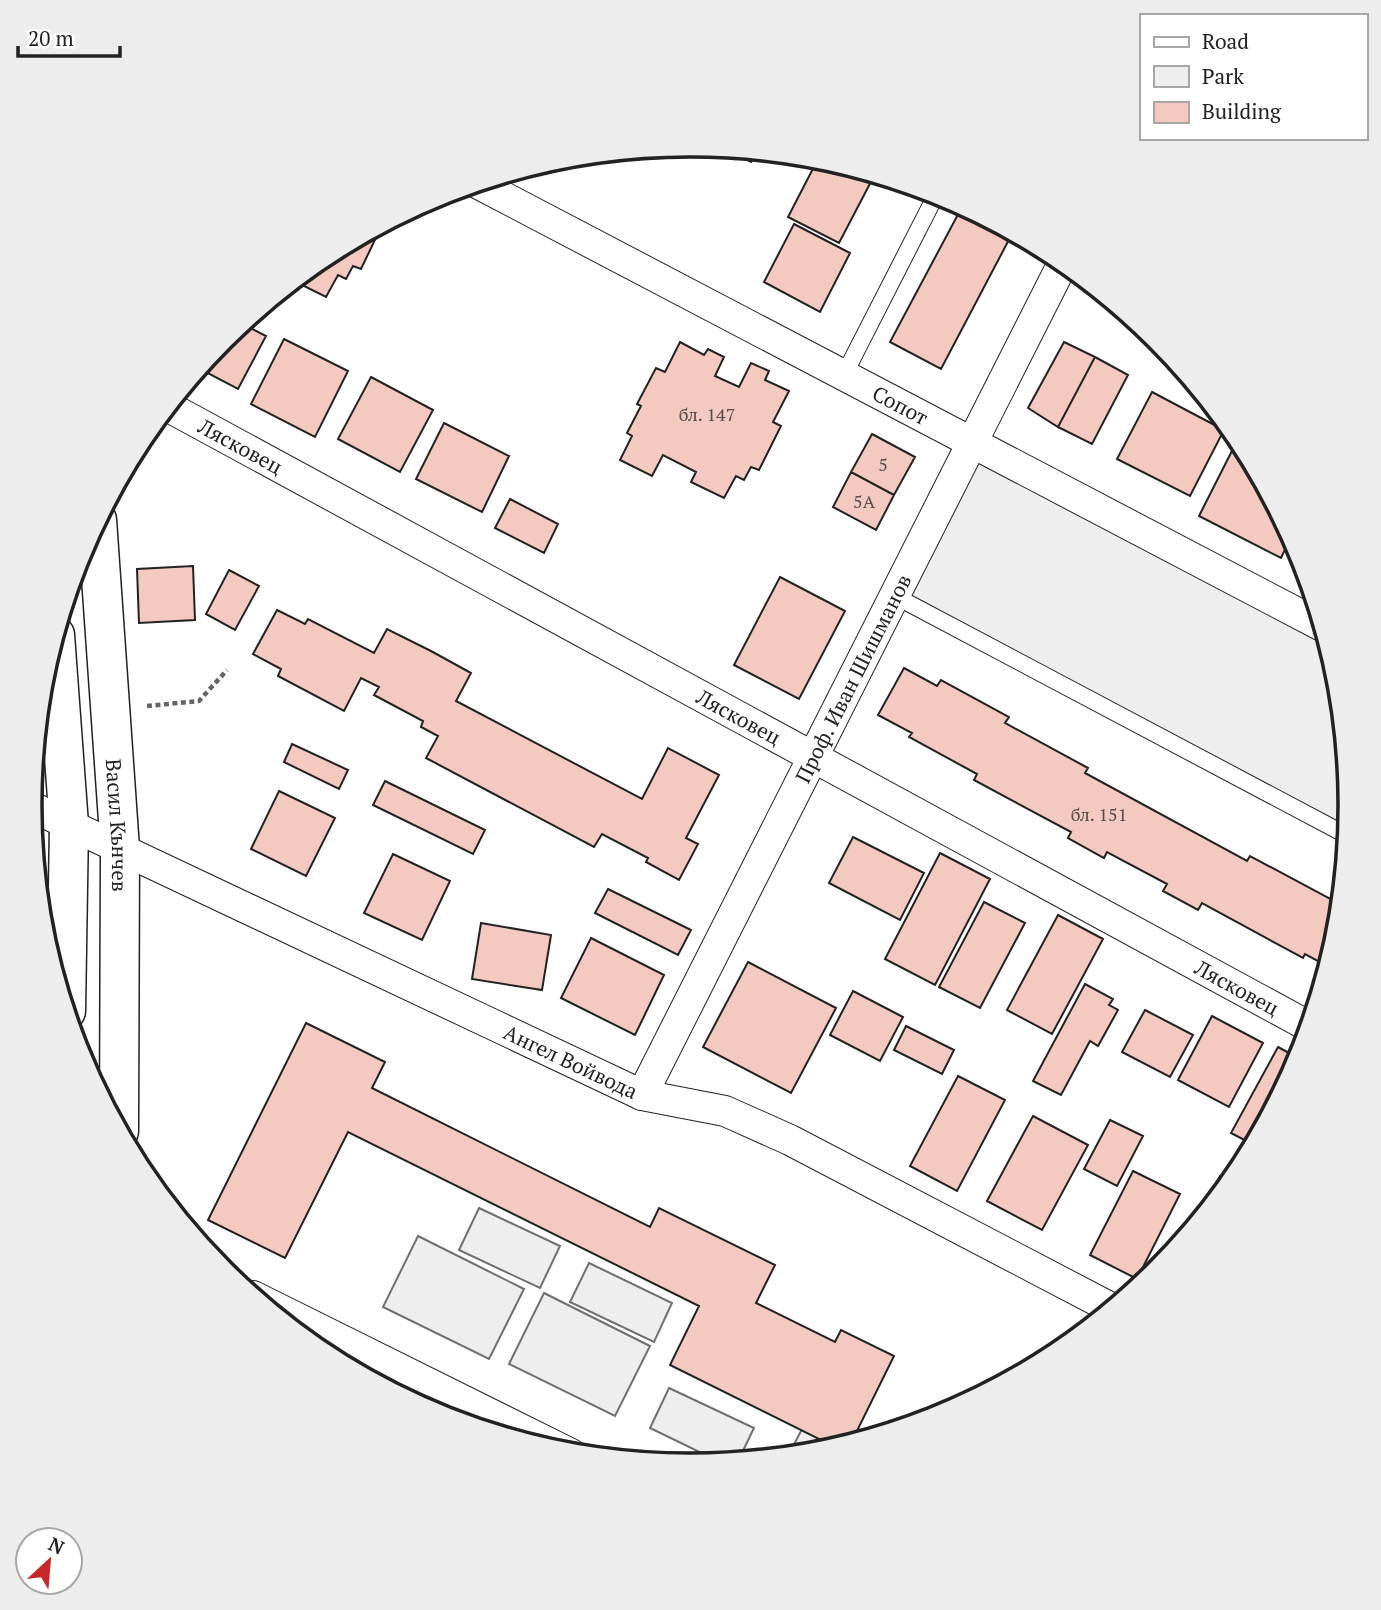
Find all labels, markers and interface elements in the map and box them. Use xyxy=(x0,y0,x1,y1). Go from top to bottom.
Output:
scale bar xyxy=(18,14,119,58)
legend xyxy=(1140,14,1367,140)
text: 20 m xyxy=(28,24,74,52)
text: Road xyxy=(1202,27,1249,55)
text: Park xyxy=(1202,62,1244,90)
text: Building xyxy=(1202,97,1282,125)
street label: Сопот xyxy=(868,379,933,431)
house number: бл. 147 xyxy=(679,402,735,426)
street label: Лясковец xyxy=(193,411,288,480)
house number: 5 xyxy=(878,452,888,476)
house number: 5А xyxy=(853,489,876,513)
street label: Проф. Иван Шишманов xyxy=(788,569,917,788)
street label: Лясковец xyxy=(691,682,786,751)
street label: Васил Кънчев xyxy=(100,758,134,892)
house number: бл. 151 xyxy=(1071,802,1127,826)
street label: Лясковец xyxy=(1189,953,1284,1022)
street label: Ангел Войвода xyxy=(499,1018,643,1105)
north arrow xyxy=(14,1526,84,1596)
text: N xyxy=(45,1531,69,1560)

